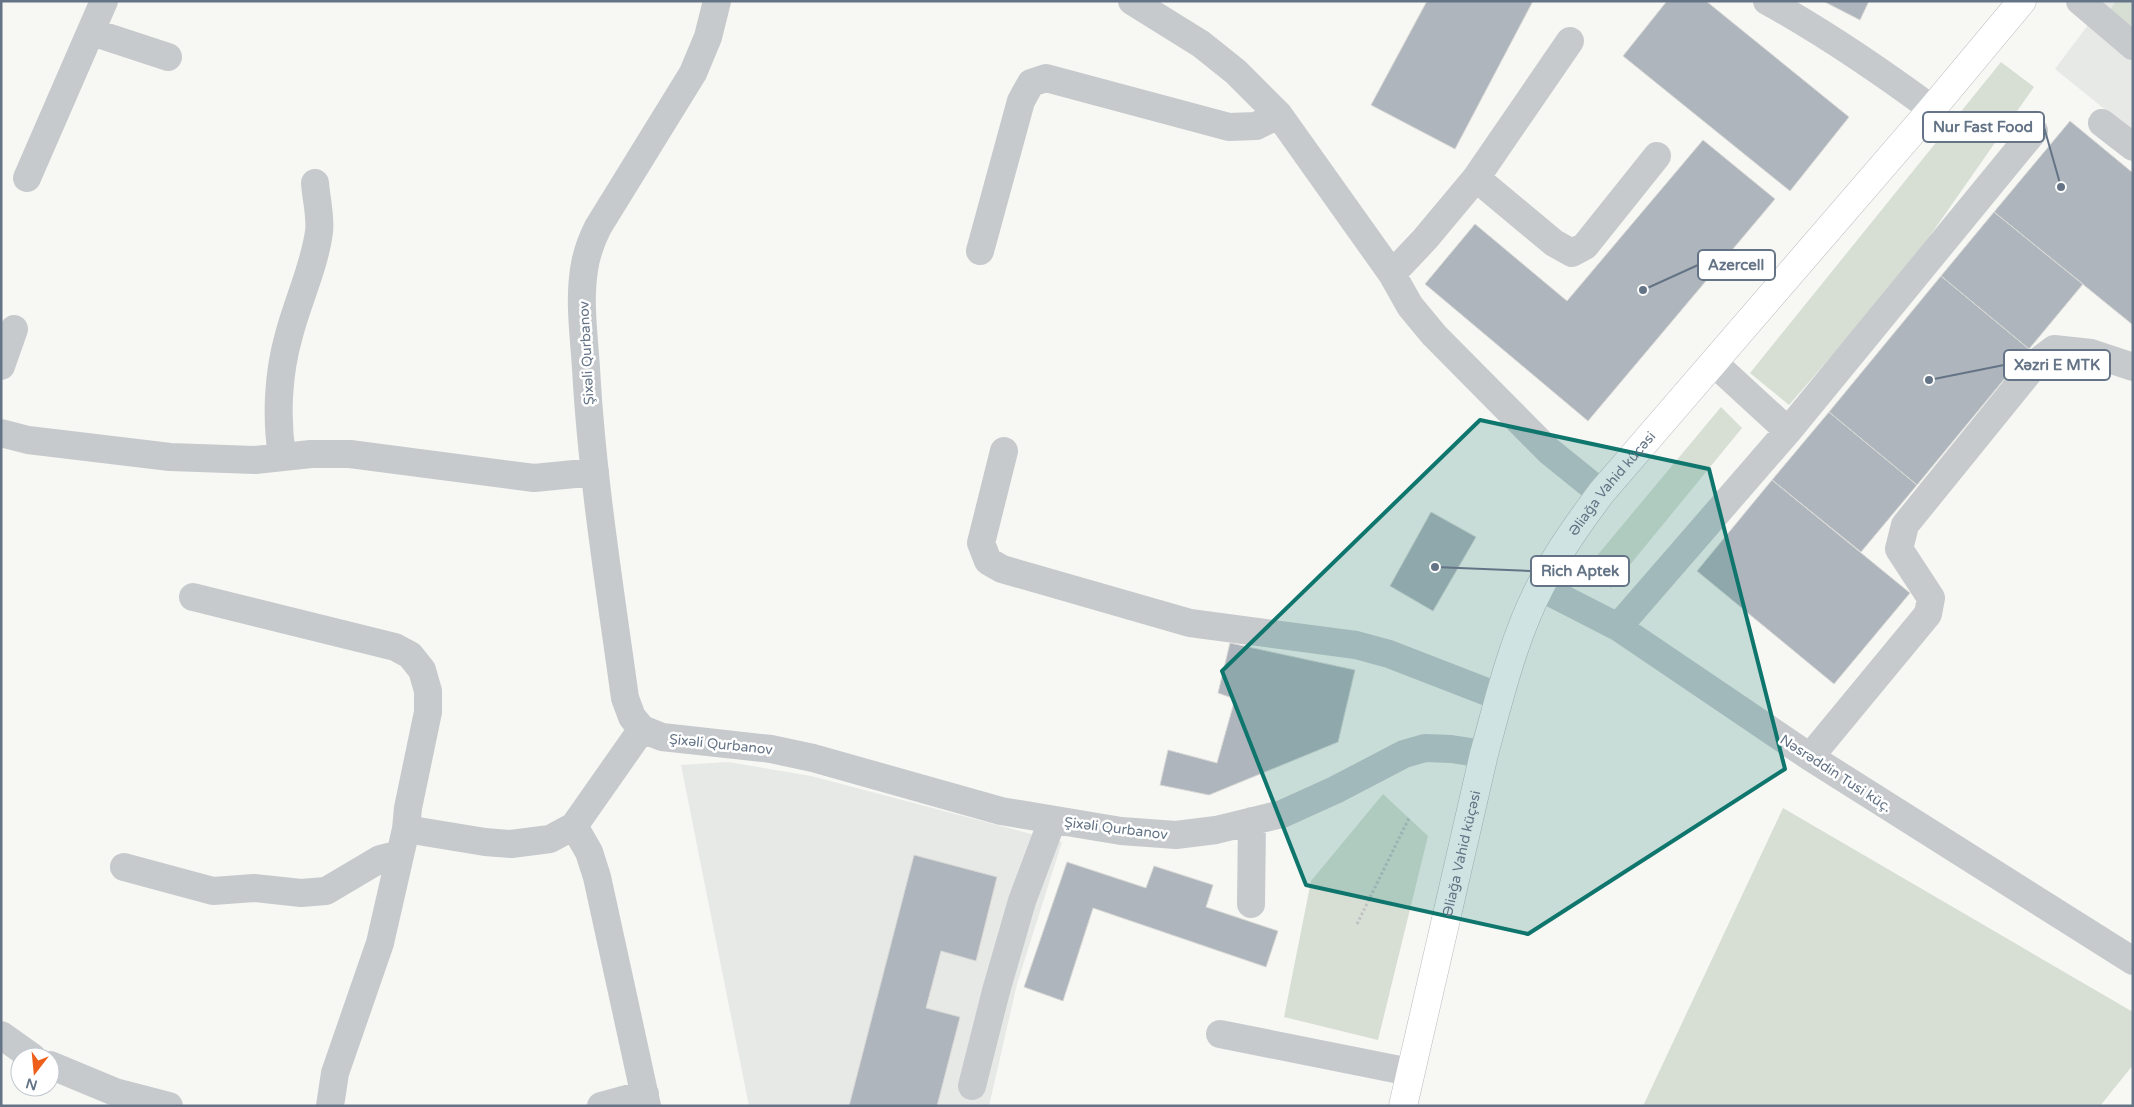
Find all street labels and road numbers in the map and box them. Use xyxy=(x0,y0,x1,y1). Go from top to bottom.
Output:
street label: Şixəli Qurbanov xyxy=(575,300,598,405)
street label: Əliağa Vahid küçəsi xyxy=(1565,428,1659,539)
street label: Şixəli Qurbanov xyxy=(668,731,774,758)
street label: Nəsrəddin Tusi küç. xyxy=(1777,731,1895,816)
street label: Əliağa Vahid küçəsi xyxy=(1439,789,1484,919)
street label: Şixəli Qurbanov xyxy=(1063,814,1169,843)

